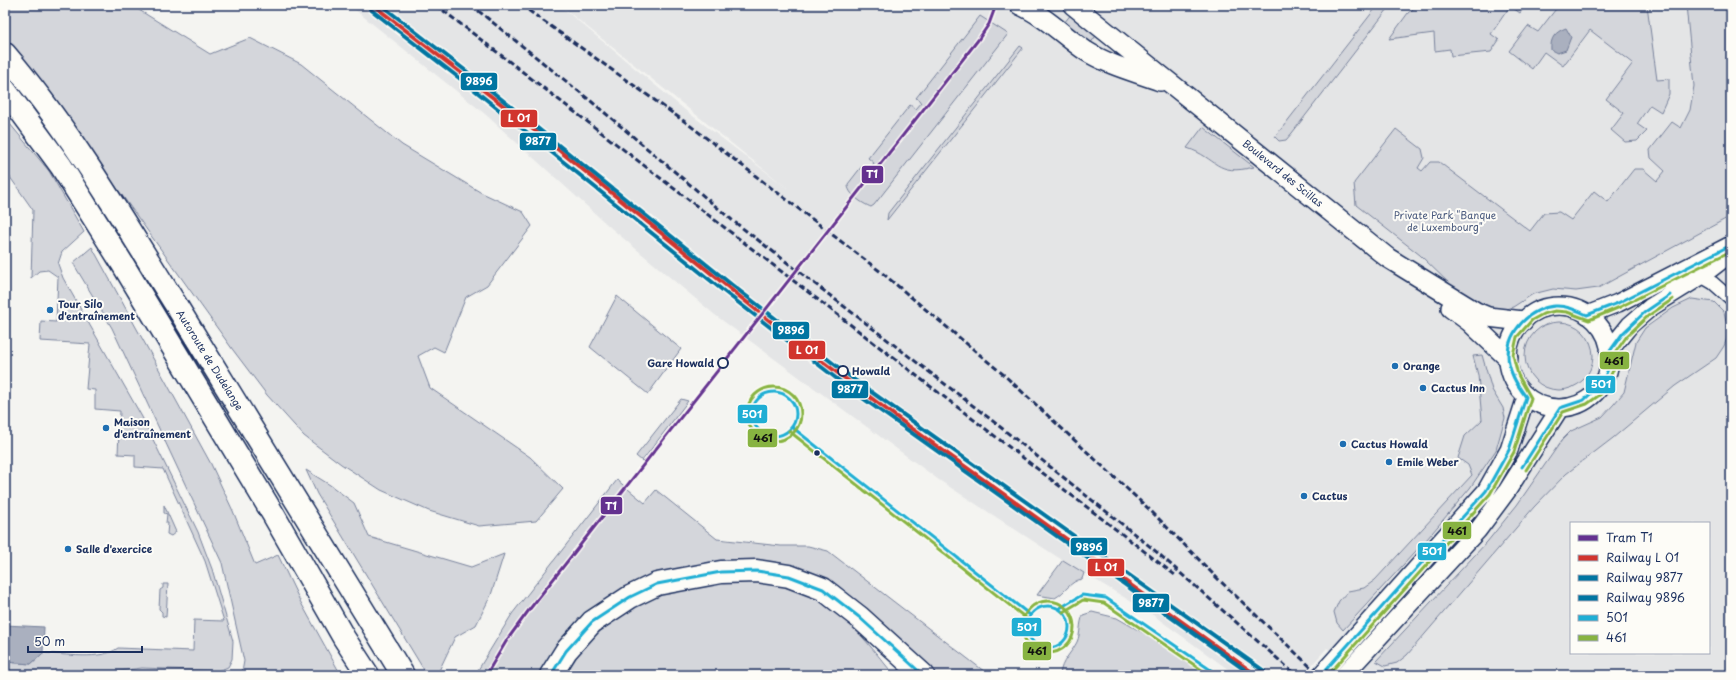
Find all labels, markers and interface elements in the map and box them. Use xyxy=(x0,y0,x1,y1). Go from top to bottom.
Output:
line badge: 9896 xyxy=(460,72,498,91)
text: 9896 xyxy=(466,72,492,89)
line badge: L 01 xyxy=(500,109,538,128)
text: L 01 xyxy=(508,109,530,126)
line badge: 9877 xyxy=(519,132,557,151)
text: 9877 xyxy=(525,132,551,149)
street label: Boulevard des Scillas xyxy=(1240,135,1327,210)
line badge: T1 xyxy=(861,165,884,184)
text: T1 xyxy=(866,165,878,182)
park label: Private Park "Banque de Luxembourg" xyxy=(1394,207,1497,234)
place label: Tour Silo d'entraînement xyxy=(58,296,135,323)
marker: Tour Silo d'entraînement xyxy=(45,305,55,315)
street label: Autoroute de Dudelange xyxy=(173,307,248,413)
line badge: 9896 xyxy=(772,321,810,340)
text: 9896 xyxy=(778,321,804,338)
line badge: L 01 xyxy=(788,340,826,360)
text: L 01 xyxy=(796,341,818,358)
line badge: 461 xyxy=(1599,351,1630,370)
text: 461 xyxy=(1604,352,1624,369)
place label: Gare Howald xyxy=(647,355,714,370)
marker: Gare Howald xyxy=(717,357,729,369)
place label: Orange xyxy=(1403,358,1441,373)
marker: Orange xyxy=(1390,361,1400,371)
place label: Howald xyxy=(852,363,890,378)
marker: Howald xyxy=(837,365,849,377)
line badge: 501 xyxy=(1585,375,1616,394)
text: 501 xyxy=(1591,375,1611,392)
line badge: 9877 xyxy=(831,380,869,399)
text: 9877 xyxy=(837,380,863,397)
place label: Cactus Inn xyxy=(1431,380,1485,395)
marker: Cactus Inn xyxy=(1418,383,1428,393)
line badge: 501 xyxy=(737,404,768,424)
text: 501 xyxy=(742,405,762,422)
place label: Maison d'entraînement xyxy=(114,414,191,441)
marker: Maison d'entraînement xyxy=(101,423,111,433)
line badge: 461 xyxy=(747,428,778,448)
text: 461 xyxy=(753,429,773,446)
place label: Cactus Howald xyxy=(1351,436,1428,451)
marker: Cactus Howald xyxy=(1338,439,1348,449)
unlabelled marker xyxy=(812,448,822,458)
place label: Emile Weber xyxy=(1397,454,1460,469)
marker: Emile Weber xyxy=(1384,457,1394,467)
place label: Cactus xyxy=(1312,488,1348,503)
marker: Cactus xyxy=(1299,491,1309,501)
line badge: T1 xyxy=(600,496,623,515)
text: T1 xyxy=(605,497,617,514)
line badge: 461 xyxy=(1442,521,1472,540)
text: 461 xyxy=(1447,522,1467,539)
legend xyxy=(1570,522,1710,654)
text: Tram T1 xyxy=(1606,528,1653,546)
line badge: 9896 xyxy=(1070,537,1108,556)
text: 9896 xyxy=(1076,538,1102,555)
place label: Salle d'exercice xyxy=(76,541,153,556)
line badge: 501 xyxy=(1417,542,1447,561)
text: 501 xyxy=(1422,542,1442,559)
marker: Salle d'exercice xyxy=(63,544,73,554)
text: Railway L 01 xyxy=(1606,548,1679,566)
line badge: L 01 xyxy=(1087,558,1125,577)
text: L 01 xyxy=(1095,558,1117,575)
text: Railway 9877 xyxy=(1606,568,1684,586)
text: Railway 9896 xyxy=(1606,588,1685,606)
line badge: 9877 xyxy=(1132,593,1170,613)
text: 9877 xyxy=(1138,594,1164,611)
text: 501 xyxy=(1606,608,1628,626)
line badge: 501 xyxy=(1011,617,1042,637)
text: 501 xyxy=(1017,618,1037,635)
scale bar xyxy=(28,628,142,654)
text: 461 xyxy=(1606,628,1627,646)
text: 50 m xyxy=(34,632,65,650)
line badge: 461 xyxy=(1022,641,1052,661)
text: 461 xyxy=(1027,642,1047,659)

